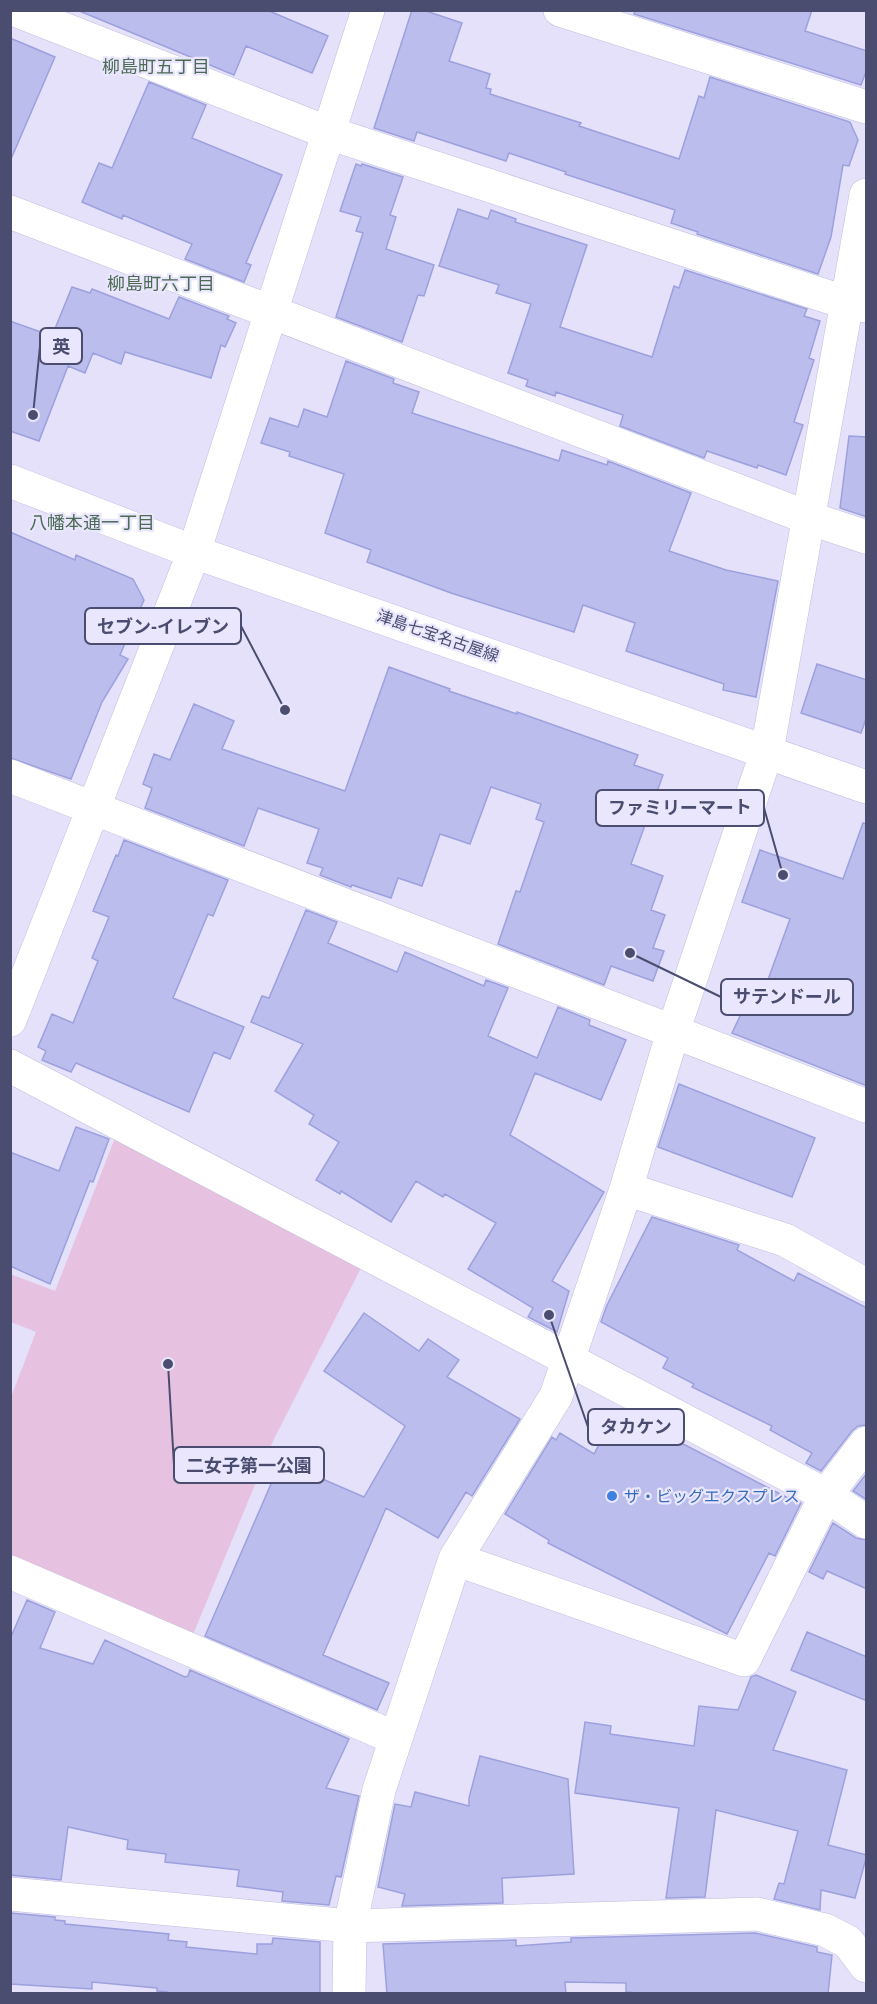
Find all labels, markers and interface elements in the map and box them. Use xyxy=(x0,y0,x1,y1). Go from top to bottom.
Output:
district label: 柳島町五丁目 xyxy=(102,57,210,77)
district label: 柳島町六丁目 xyxy=(107,274,215,294)
callout: 英 xyxy=(40,328,82,364)
text: 英 xyxy=(52,337,70,357)
district label: 八幡本通一丁目 xyxy=(29,513,155,533)
street label: 津島七宝名古屋線 xyxy=(375,607,501,665)
callout: セブン-イレブン xyxy=(85,608,241,644)
text: セブン-イレブン xyxy=(97,617,229,637)
callout: ファミリーマート xyxy=(596,790,764,826)
text: ファミリーマート xyxy=(608,798,752,818)
callout: サテンドール xyxy=(721,979,853,1015)
text: サテンドール xyxy=(733,987,841,1007)
callout: タカケン xyxy=(588,1409,684,1445)
text: タカケン xyxy=(600,1417,672,1437)
callout: 二女子第一公園 xyxy=(174,1447,324,1483)
text: 二女子第一公園 xyxy=(186,1456,312,1476)
place label: ザ・ビッグエクスプレス xyxy=(624,1488,800,1505)
marker: ザ・ビッグエクスプレス xyxy=(605,1489,619,1503)

